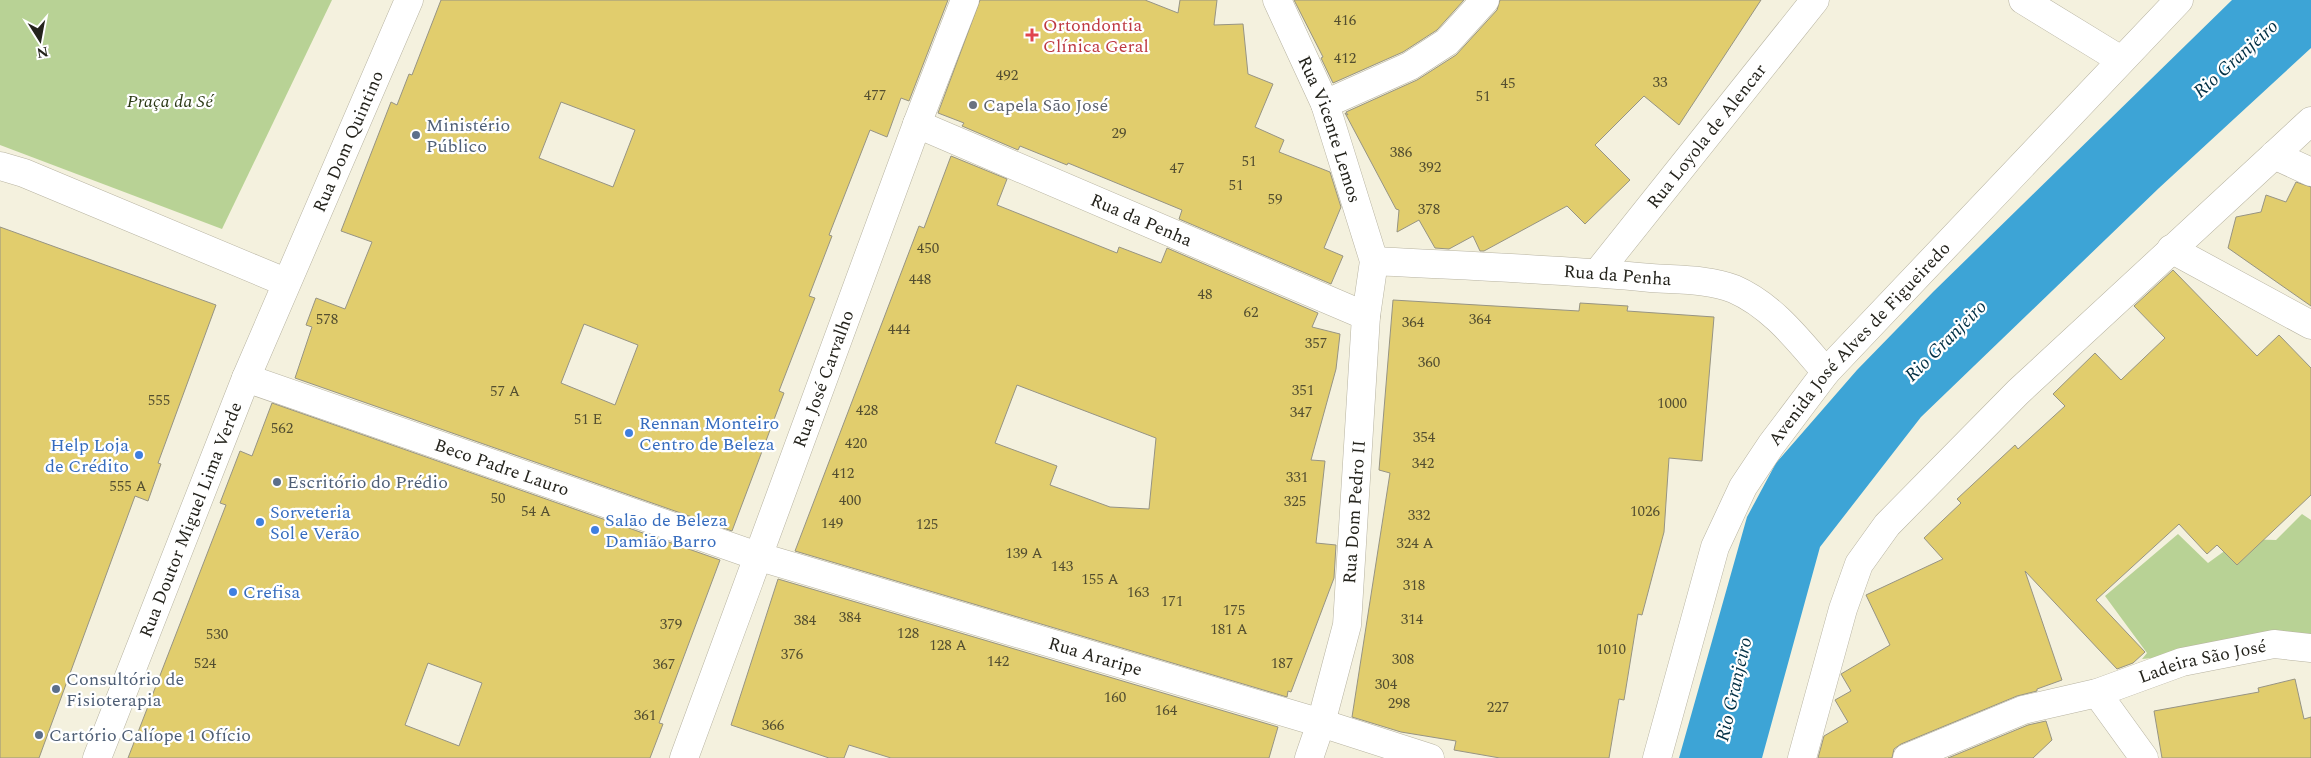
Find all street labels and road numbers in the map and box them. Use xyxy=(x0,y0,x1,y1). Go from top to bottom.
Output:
street label: Rua Vicente Lemos xyxy=(1291,51,1368,206)
street label: Rua Loyola de Alencar xyxy=(1640,58,1773,215)
street label: Rua Dom Quintino xyxy=(306,66,391,217)
street label: Rua da Penha xyxy=(1086,187,1196,254)
street label: Avenida José Alves de Figueiredo xyxy=(1762,236,1957,452)
street label: Rua da Penha xyxy=(1563,258,1672,293)
street label: Rua José Carvalho xyxy=(786,306,861,452)
street label: Rua Doutor Miguel Lima Verde xyxy=(133,398,249,642)
street label: Beco Padre Lauro xyxy=(431,432,573,504)
street label: Rua Dom Pedro II xyxy=(1336,439,1373,585)
street label: Rua Araripe xyxy=(1045,630,1145,683)
street label: Ladeira São José xyxy=(2135,633,2269,691)

